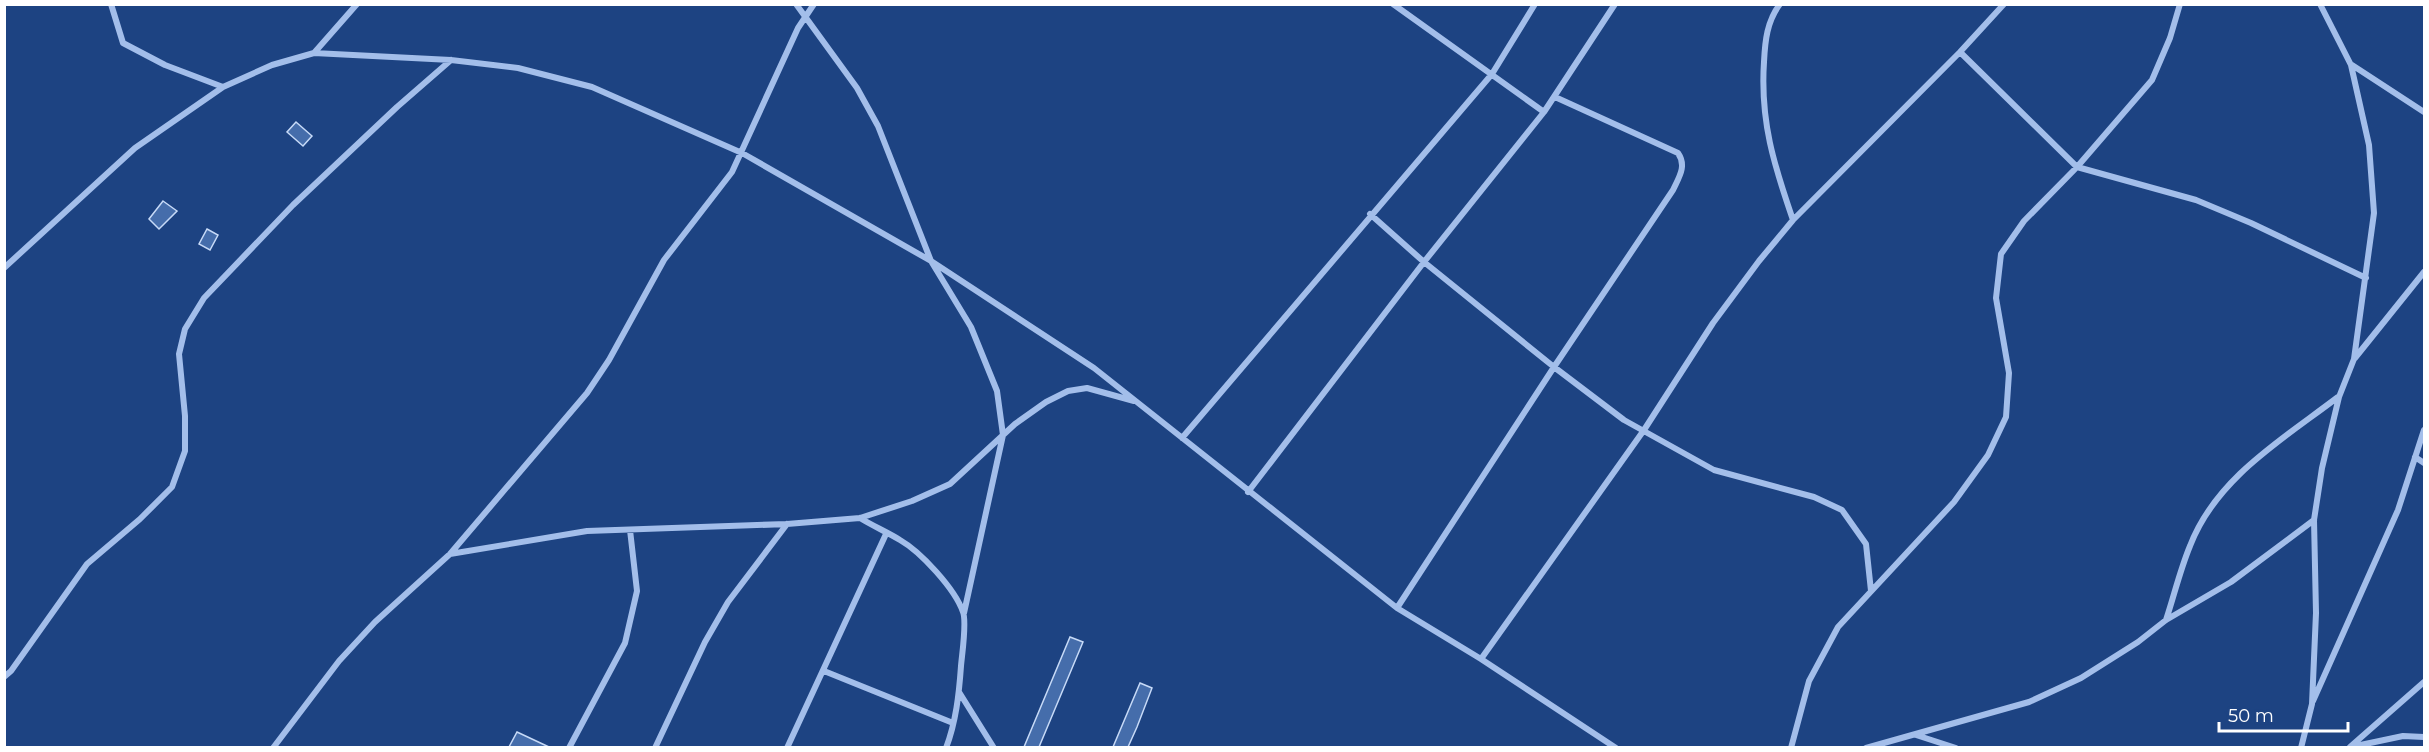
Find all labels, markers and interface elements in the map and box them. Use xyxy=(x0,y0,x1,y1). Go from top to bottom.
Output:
scale bar xyxy=(2219,695,2348,733)
text: 50 m xyxy=(2228,705,2274,727)

